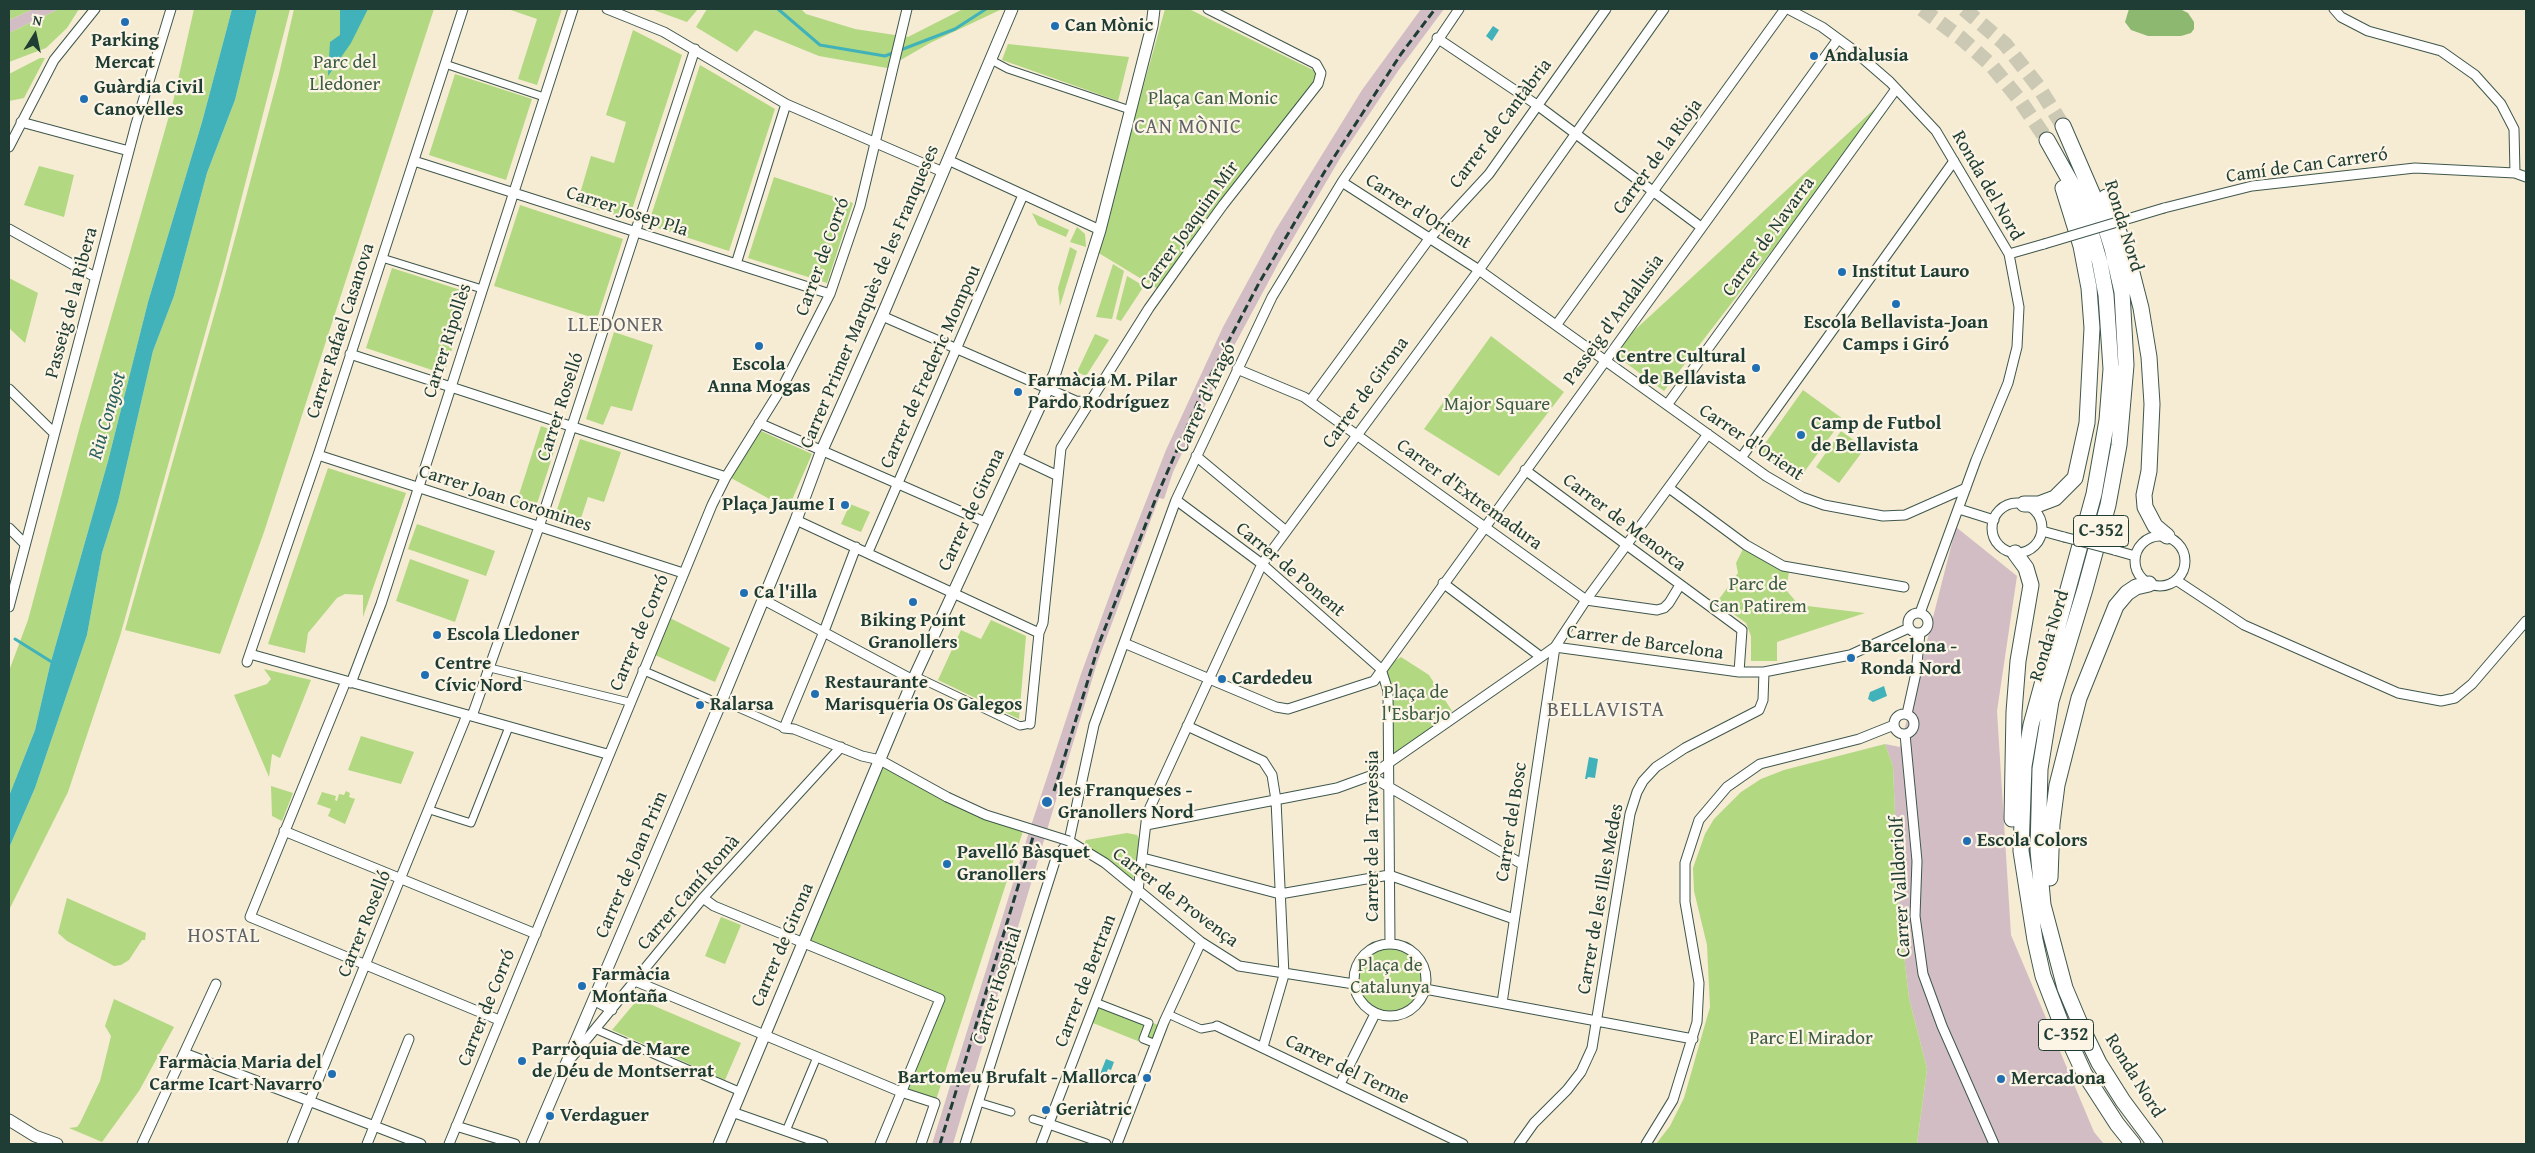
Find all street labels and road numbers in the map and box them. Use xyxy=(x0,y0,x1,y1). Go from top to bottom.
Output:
street label: Carrer de Cantàbria xyxy=(1445,55,1557,193)
street label: Carrer de la Rioja xyxy=(1608,95,1708,219)
street label: Ronda del Nord xyxy=(1946,127,2028,245)
street label: Carrer Primer Marquès de les Franqueses xyxy=(796,142,944,452)
street label: Camí de Can Carreró xyxy=(2225,143,2389,189)
street label: Carrer Joaquim Mir xyxy=(1135,157,1245,295)
street label: Carrer d'Orient xyxy=(1361,169,1475,255)
street label: Carrer de Navarra xyxy=(1718,173,1820,301)
street label: Ronda Nord xyxy=(2098,177,2148,275)
street label: Carrer Josep Pla xyxy=(563,182,691,242)
street label: Carrer de Corró xyxy=(791,195,855,319)
street label: Passeig de la Ribera xyxy=(41,225,103,381)
street label: Carrer Rafael Casanova xyxy=(302,240,380,422)
street label: Passeig d'Andalusia xyxy=(1559,250,1669,390)
street label: Carrer de Frederic Mompou xyxy=(876,262,986,472)
street label: Carrer Ripollès xyxy=(419,281,477,401)
street label: Carrer de Girona xyxy=(1318,333,1414,453)
street label: Carrer d'Aragó xyxy=(1171,340,1241,456)
street label: Carrer Roselló xyxy=(533,350,589,464)
street label: Carrer d'Orient xyxy=(1694,400,1808,486)
street label: Carrer d'Extremadura xyxy=(1392,434,1546,556)
street label: Carrer de Girona xyxy=(934,445,1010,575)
street label: Carrer Joan Coromines xyxy=(416,460,594,538)
street label: Carrer de Menorca xyxy=(1558,469,1690,577)
road number: C-352 xyxy=(2074,516,2128,546)
street label: Carrer de Ponent xyxy=(1231,518,1349,622)
street label: Carrer de Corró xyxy=(605,571,675,695)
street label: Ronda Nord xyxy=(2025,587,2075,685)
street label: Carrer de Barcelona xyxy=(1565,621,1725,665)
street label: Carrer de la Travessia xyxy=(1362,750,1384,922)
street label: Carrer del Bosc xyxy=(1491,761,1533,883)
street label: Carrer de Joan Prim xyxy=(591,788,673,942)
street label: Carrer de les Illes Medes xyxy=(1573,802,1629,996)
street label: Carrer Valldoriolf xyxy=(1886,816,1916,958)
street label: Carrer Camí Romà xyxy=(633,831,745,955)
street label: Carrer de Provença xyxy=(1107,843,1243,953)
street label: Carrer Roselló xyxy=(333,867,397,981)
street label: Carrer de Girona xyxy=(747,880,819,1010)
street label: Carrer de Bertran xyxy=(1050,911,1122,1051)
street label: Carrer Hospital xyxy=(968,924,1028,1048)
street label: Carrer de Corró xyxy=(453,946,521,1070)
road number: C-352 xyxy=(2038,1020,2094,1050)
street label: Carrer del Terme xyxy=(1281,1030,1413,1110)
street label: Ronda Nord xyxy=(2099,1030,2169,1122)

